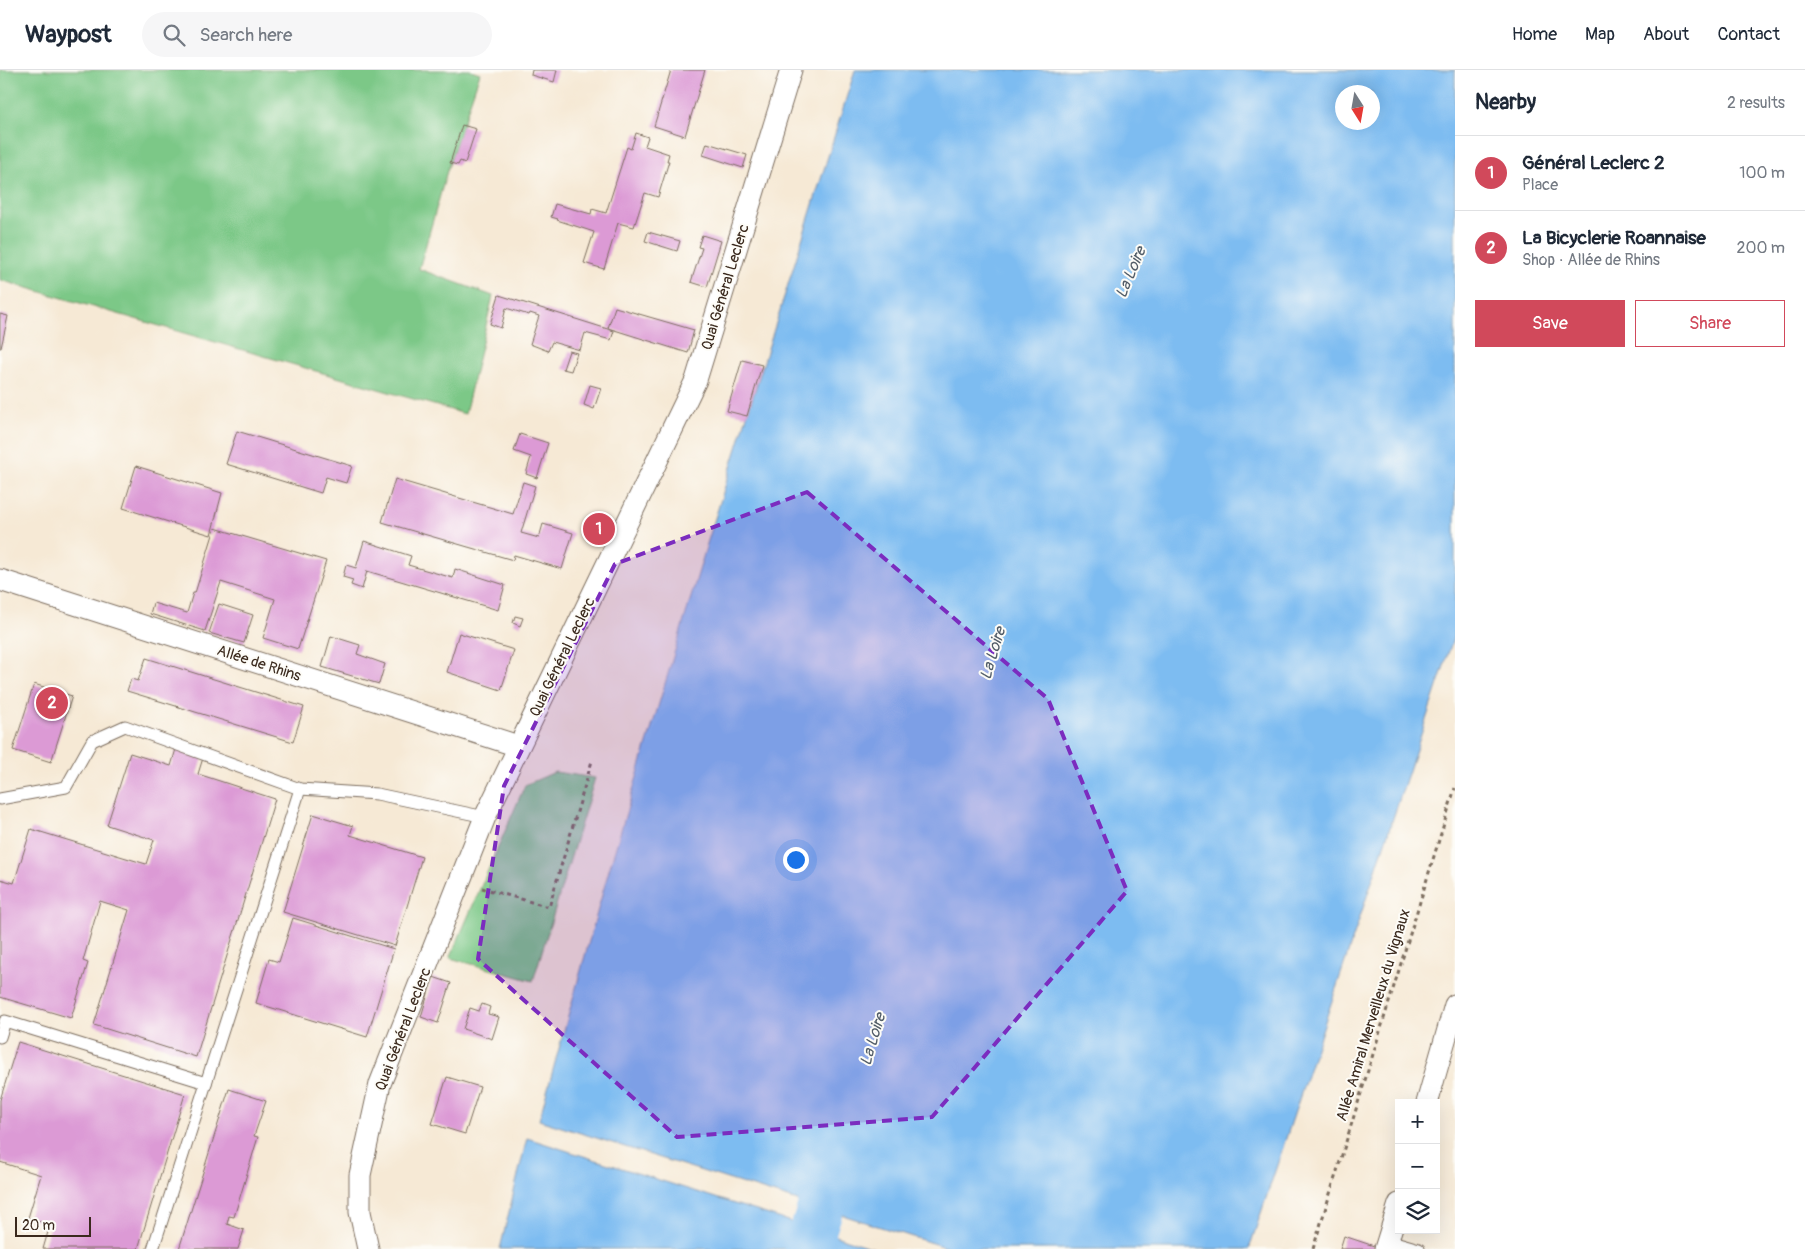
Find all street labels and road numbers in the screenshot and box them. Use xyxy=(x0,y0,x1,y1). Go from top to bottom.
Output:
street label: Quai Général Leclerc xyxy=(697,222,754,352)
street label: Quai Général Leclerc xyxy=(525,594,600,720)
street label: Allée de Rhins xyxy=(215,641,303,686)
street label: Allée Amiral Merveilleux du Vignaux xyxy=(1332,907,1415,1124)
street label: Quai Général Leclerc xyxy=(371,964,436,1094)

